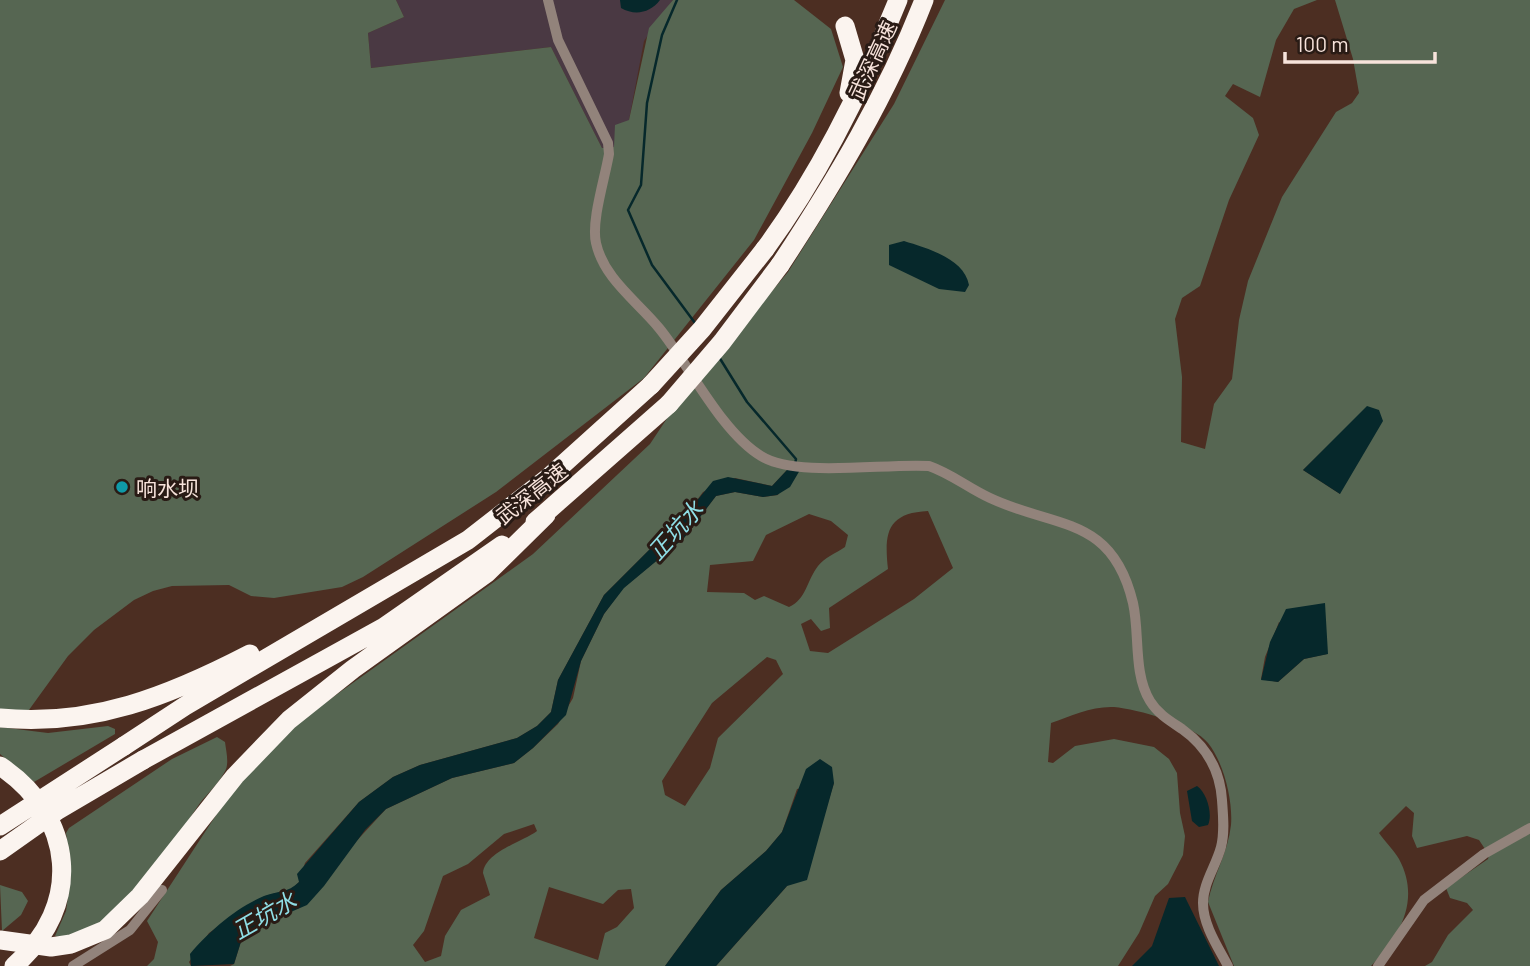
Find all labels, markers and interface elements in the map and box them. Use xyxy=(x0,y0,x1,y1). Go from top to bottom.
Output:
street label: 武深高速 xyxy=(843,17,901,103)
scale bar xyxy=(1285,21,1436,65)
text: 100 m xyxy=(1296,31,1349,56)
street label: 武深高速 xyxy=(490,457,572,529)
place label: 响水坝 xyxy=(136,475,199,500)
marker: 响水坝 xyxy=(114,479,130,495)
water label: 正坑水 xyxy=(642,494,709,565)
water label: 正坑水 xyxy=(227,885,302,944)

